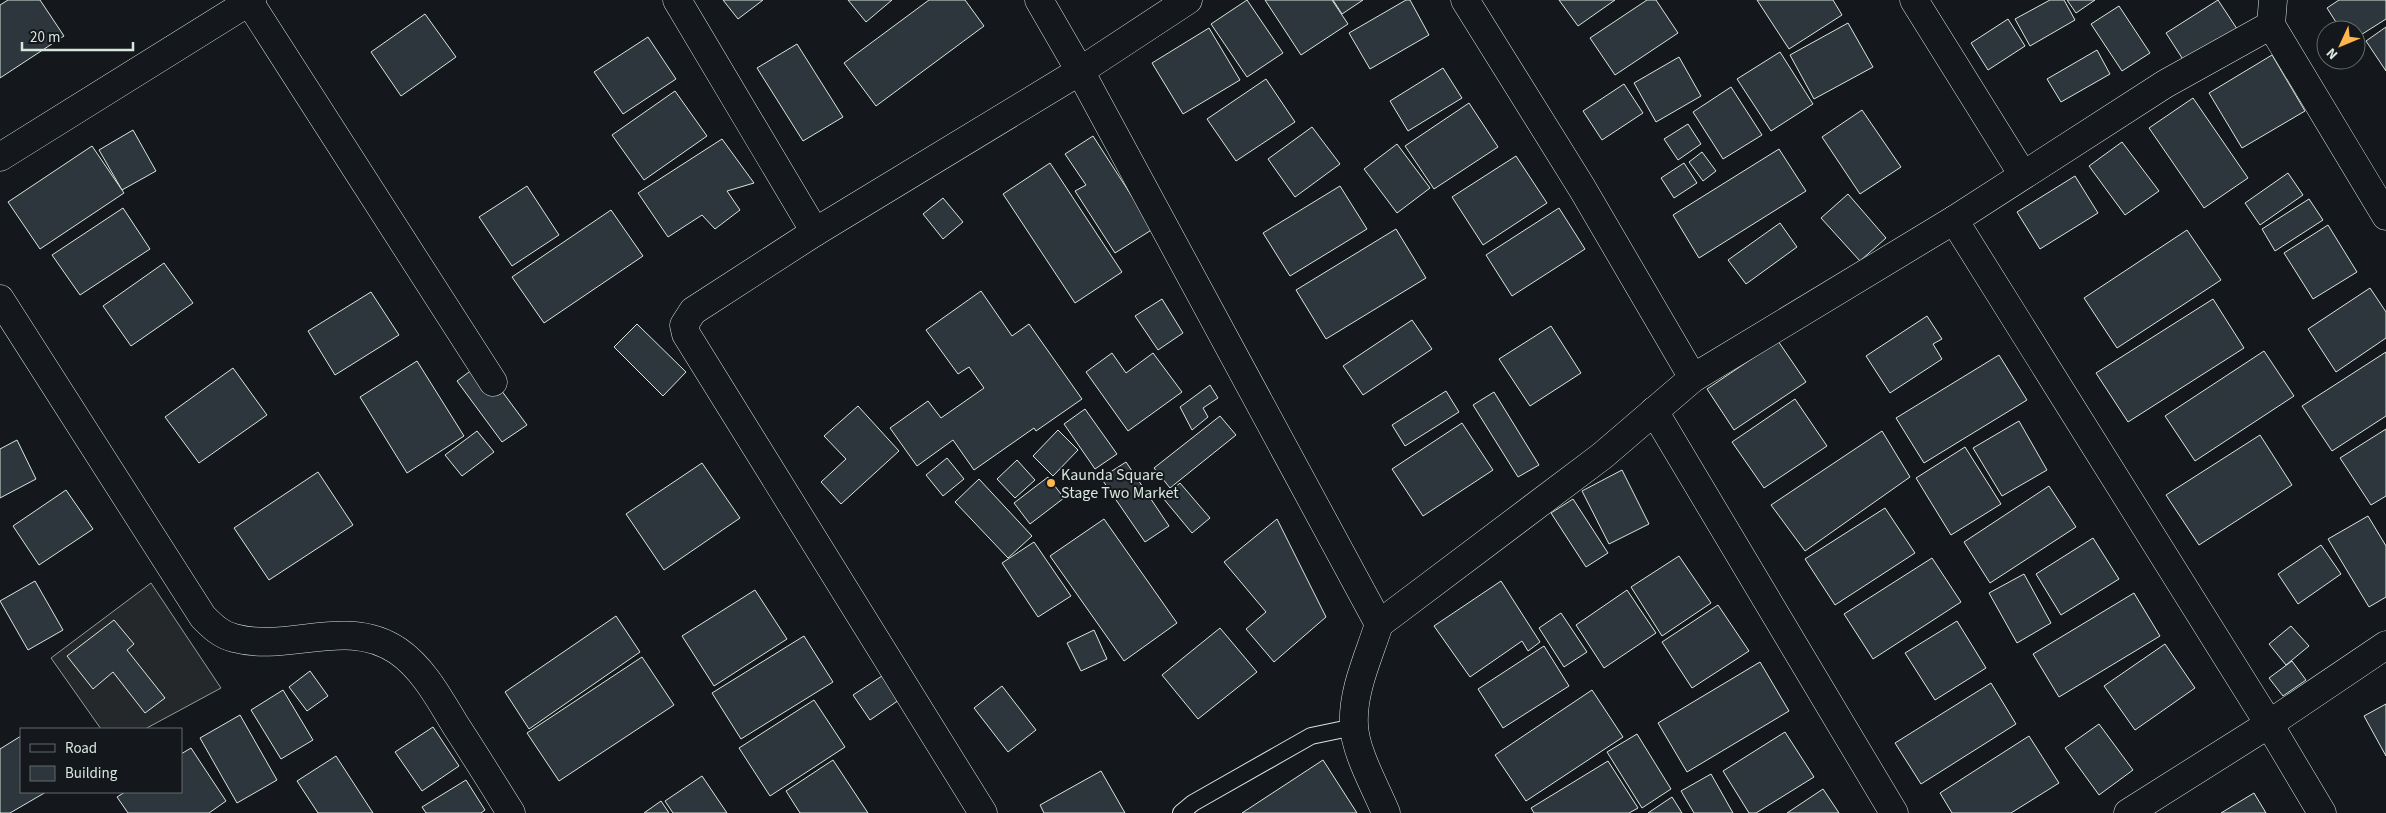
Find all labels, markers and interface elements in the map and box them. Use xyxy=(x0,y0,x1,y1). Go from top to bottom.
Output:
scale bar xyxy=(22,20,134,52)
north arrow xyxy=(2316,20,2366,70)
text: 20 m xyxy=(30,27,60,48)
text: N xyxy=(2322,43,2343,64)
place label: Kaunda Square Stage Two Market xyxy=(1061,464,1179,504)
marker: Kaunda Square Stage Two Market xyxy=(1045,477,1057,489)
legend xyxy=(20,728,182,793)
text: Road xyxy=(65,738,97,759)
text: Building xyxy=(65,763,118,784)

